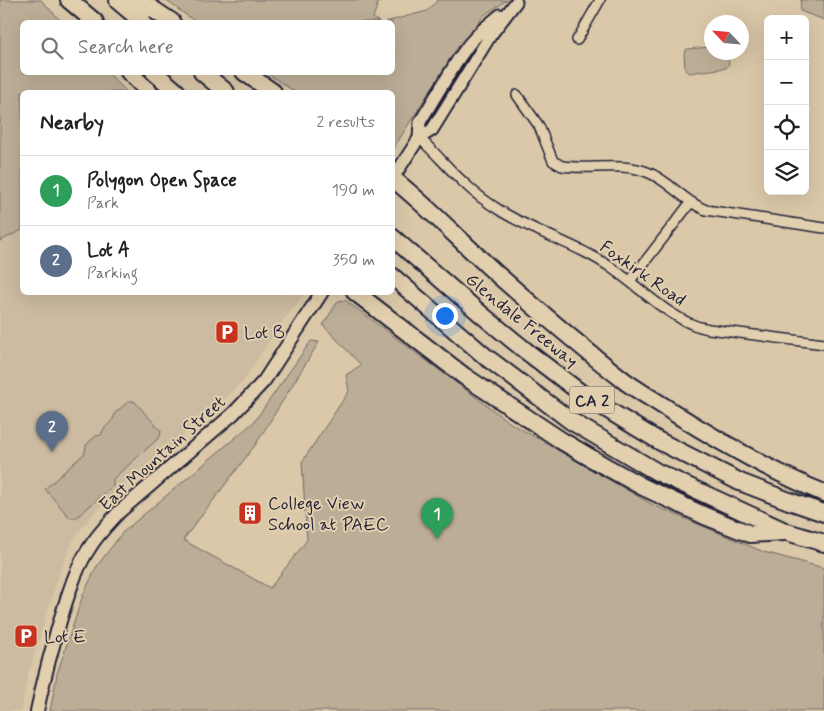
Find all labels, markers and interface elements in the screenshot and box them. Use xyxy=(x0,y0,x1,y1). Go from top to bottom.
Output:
north arrow xyxy=(704,15,749,60)
map controls xyxy=(764,15,809,195)
button: + xyxy=(764,15,809,60)
search box xyxy=(20,20,395,75)
icon: search xyxy=(38,34,66,62)
text: Search here xyxy=(78,35,174,60)
button: − xyxy=(764,60,809,105)
button: locate xyxy=(764,105,809,150)
text: Nearby xyxy=(40,109,104,137)
text: 2 results xyxy=(317,112,375,133)
button: layers xyxy=(764,150,809,195)
text: Polygon Open Space xyxy=(87,168,237,193)
text: 1 xyxy=(52,180,60,201)
text: 190 m xyxy=(332,180,375,201)
text: Park xyxy=(87,193,119,214)
street label: Foxkirk Road xyxy=(595,235,690,312)
text: Lot A xyxy=(87,238,130,263)
text: 2 xyxy=(52,250,60,271)
text: 350 m xyxy=(333,250,375,271)
text: Parking xyxy=(87,263,138,284)
street label: Glendale Freeway xyxy=(460,268,583,374)
your location xyxy=(432,303,458,329)
parking icon: Lot B xyxy=(214,319,240,345)
place label: Lot B xyxy=(244,321,285,345)
road number: CA 2 xyxy=(570,386,614,414)
street label: East Mountain Street xyxy=(94,390,231,517)
pin: 2 xyxy=(36,411,68,452)
place label: College View School at PAEC xyxy=(268,492,389,537)
pin: 1 xyxy=(421,498,453,539)
building icon: College View School at PAEC xyxy=(237,500,263,526)
parking icon: Lot E xyxy=(13,623,39,649)
place label: Lot E xyxy=(44,625,86,649)

